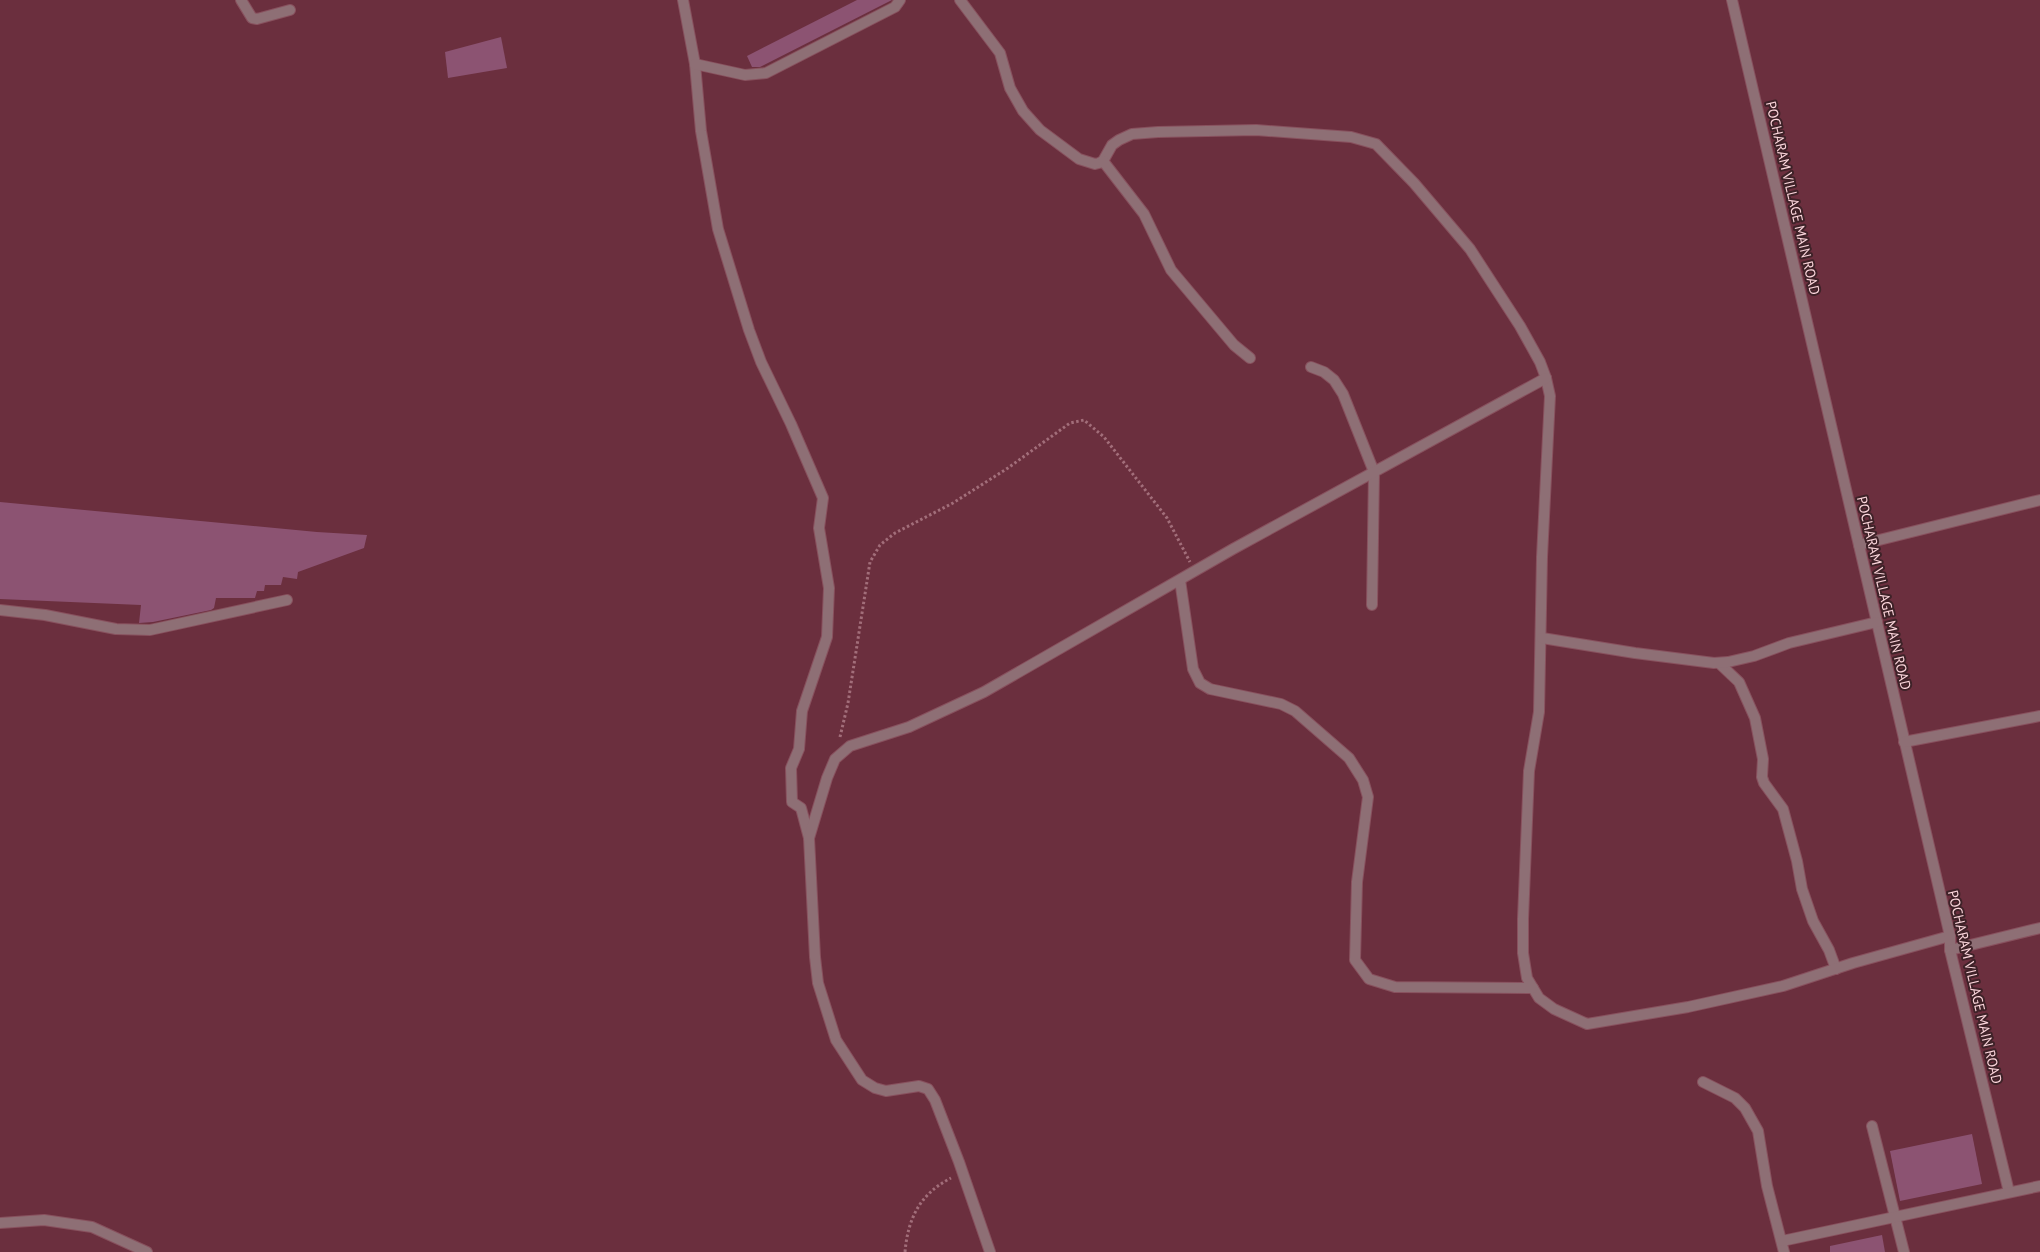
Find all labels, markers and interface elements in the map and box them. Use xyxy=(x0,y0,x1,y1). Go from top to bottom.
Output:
street label: POCHARAM VILLAGE MAIN ROAD xyxy=(1762,99,1824,297)
street label: POCHARAM VILLAGE MAIN ROAD xyxy=(1853,494,1915,692)
street label: POCHARAM VILLAGE MAIN ROAD xyxy=(1944,888,2006,1086)

